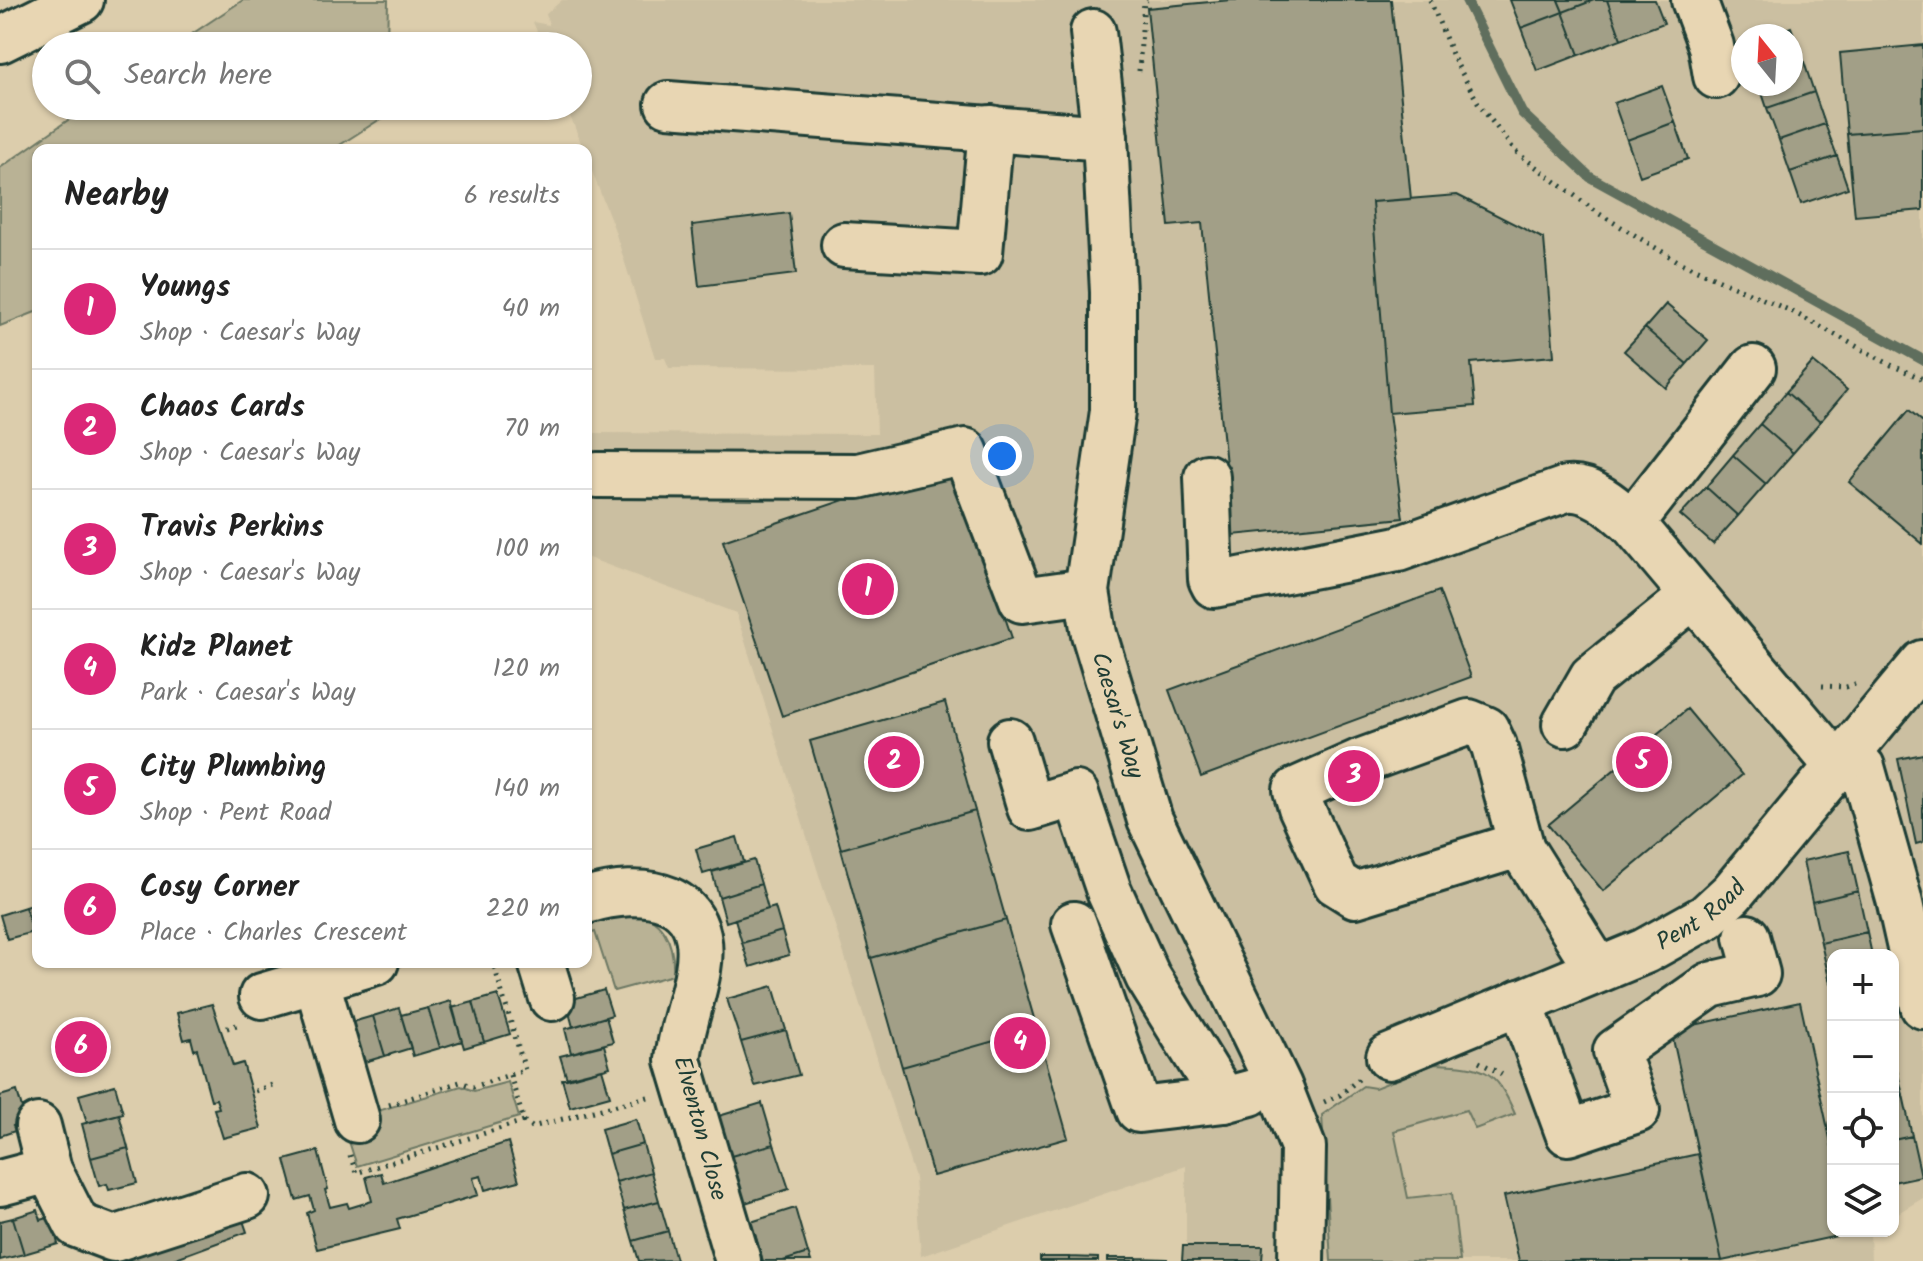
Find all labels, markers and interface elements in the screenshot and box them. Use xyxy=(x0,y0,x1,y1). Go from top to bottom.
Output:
north arrow xyxy=(1731,24,1803,96)
search box xyxy=(32,32,592,120)
text: Search here xyxy=(124,52,272,100)
icon: search xyxy=(60,54,104,98)
text: Nearby xyxy=(64,169,169,223)
text: 6 results xyxy=(464,175,560,217)
text: Youngs xyxy=(140,264,230,312)
text: 1 xyxy=(86,288,94,330)
text: 40 m xyxy=(502,288,560,330)
text: Shop · Caesar's Way xyxy=(140,312,360,354)
text: Chaos Cards xyxy=(140,384,305,432)
text: 2 xyxy=(82,408,98,450)
text: 70 m xyxy=(504,408,560,450)
text: Shop · Caesar's Way xyxy=(140,432,360,474)
your location xyxy=(982,436,1022,476)
text: Travis Perkins xyxy=(140,504,324,552)
text: 3 xyxy=(83,528,97,570)
text: 100 m xyxy=(495,528,560,570)
text: Shop · Caesar's Way xyxy=(140,552,360,594)
pin: 1 xyxy=(842,559,894,619)
text: Kidz Planet xyxy=(140,624,293,672)
street label: Caesar's Way xyxy=(1079,647,1155,784)
text: 4 xyxy=(83,648,97,690)
text: 120 m xyxy=(493,648,560,690)
text: Park · Caesar's Way xyxy=(140,672,355,714)
pin: 2 xyxy=(868,732,920,792)
pin: 5 xyxy=(1616,732,1668,792)
text: City Plumbing xyxy=(140,744,326,792)
pin: 3 xyxy=(1328,746,1380,806)
text: 5 xyxy=(83,768,97,810)
text: 140 m xyxy=(493,768,560,810)
text: Shop · Pent Road xyxy=(140,792,331,834)
text: Cosy Corner xyxy=(140,864,299,912)
street label: Pent Road xyxy=(1649,870,1757,962)
text: 6 xyxy=(83,888,97,930)
text: 220 m xyxy=(486,888,560,930)
text: Place · Charles Crescent xyxy=(140,912,407,954)
map controls xyxy=(1827,949,1899,1237)
button: + xyxy=(1827,949,1899,1021)
pin: 4 xyxy=(994,1013,1046,1073)
pin: 6 xyxy=(55,1017,107,1077)
button: − xyxy=(1827,1021,1899,1093)
street label: Elventon Close xyxy=(662,1052,738,1205)
button: locate xyxy=(1827,1093,1899,1165)
button: layers xyxy=(1827,1165,1899,1237)

